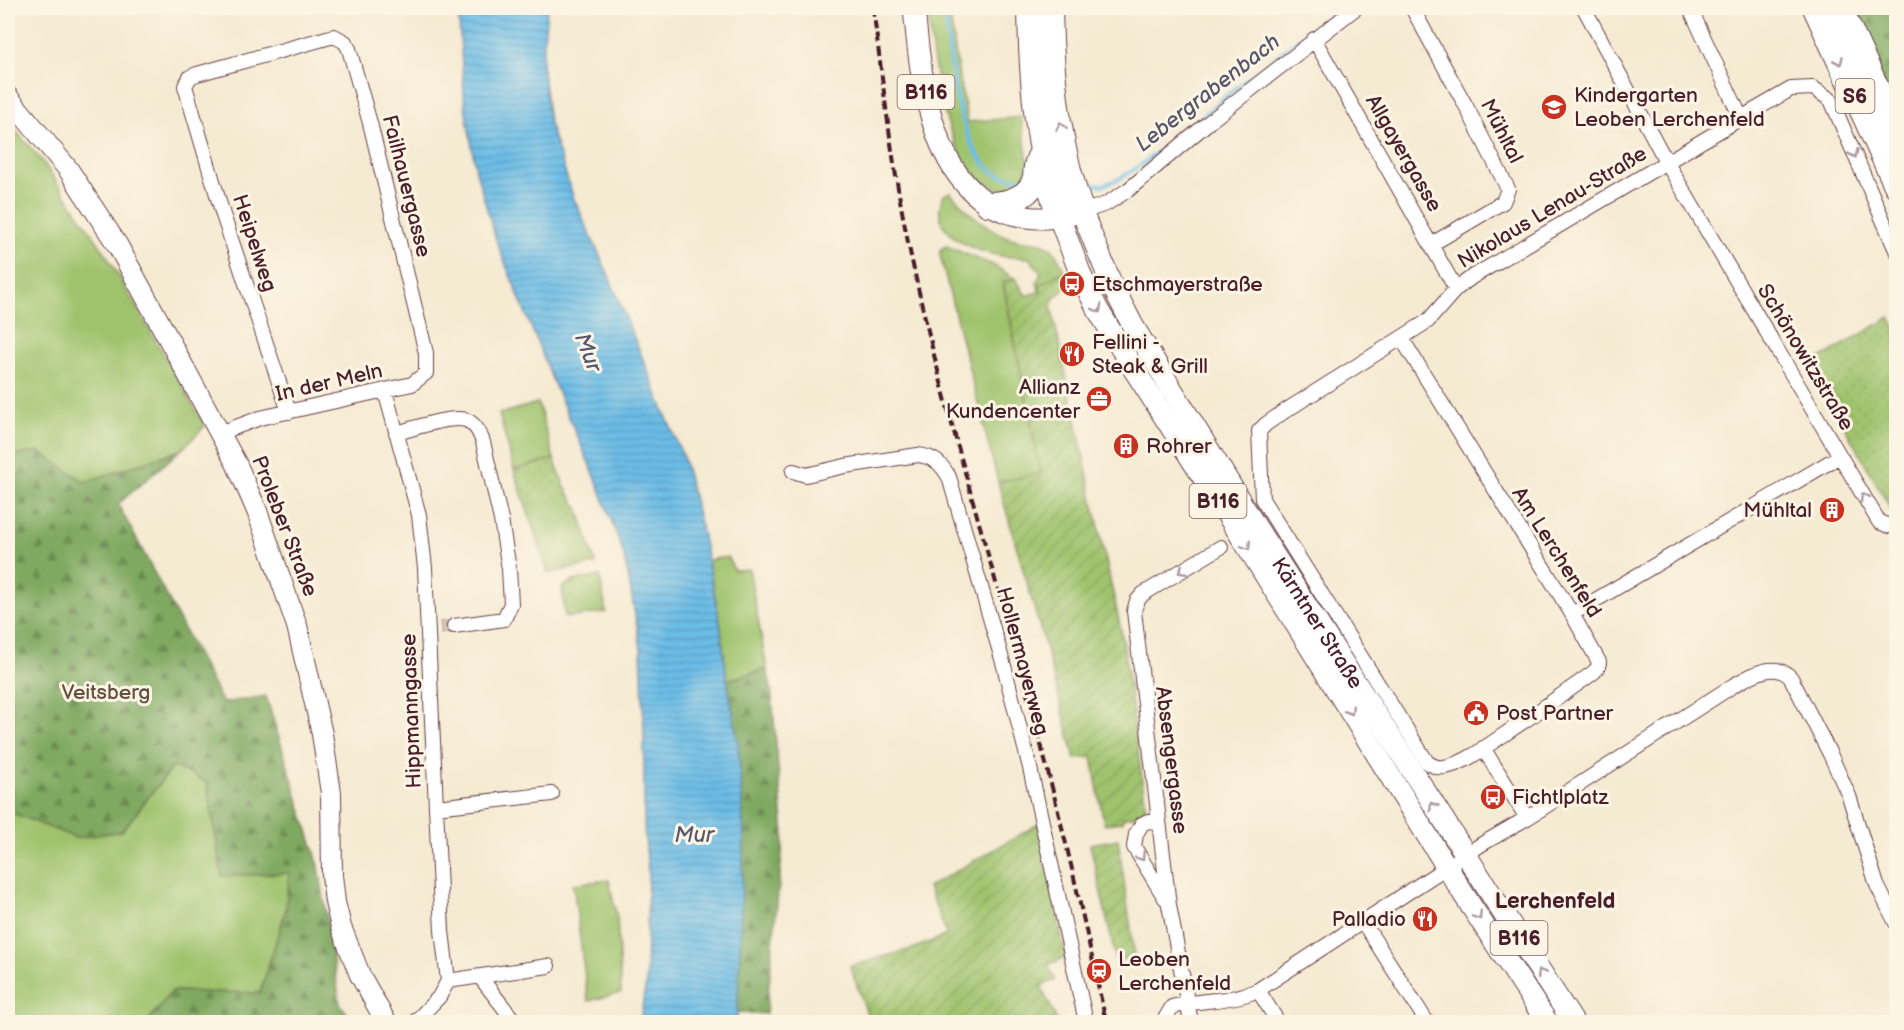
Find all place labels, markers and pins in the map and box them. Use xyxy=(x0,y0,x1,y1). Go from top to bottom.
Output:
place label: Kindergarten Leoben Lerchenfeld xyxy=(1574,83,1765,132)
school or university icon: Kindergarten Leoben Lerchenfeld xyxy=(1539,92,1569,122)
bus stop icon: Etschmayerstraße xyxy=(1057,269,1087,299)
place label: Etschmayerstraße xyxy=(1092,272,1263,297)
place label: Fellini - Steak & Grill xyxy=(1092,330,1208,379)
restaurant icon: Fellini - Steak & Grill xyxy=(1057,339,1087,369)
place label: Allianz Kundencenter xyxy=(946,375,1081,424)
office icon: Allianz Kundencenter xyxy=(1084,384,1114,414)
building icon: Rohrer xyxy=(1111,431,1141,461)
place label: Rohrer xyxy=(1146,434,1212,459)
building icon: Mühltal xyxy=(1817,495,1847,525)
place label: Mühltal xyxy=(1743,498,1812,523)
public building icon: Post Partner xyxy=(1461,698,1491,728)
place label: Post Partner xyxy=(1496,701,1614,726)
bus stop icon: Fichtlplatz xyxy=(1478,782,1508,812)
place label: Fichtlplatz xyxy=(1512,785,1609,810)
restaurant icon: Palladio xyxy=(1410,904,1440,934)
place label: Palladio xyxy=(1332,907,1406,932)
place label: Leoben Lerchenfeld xyxy=(1118,947,1231,996)
station icon: Leoben Lerchenfeld xyxy=(1084,956,1114,986)

